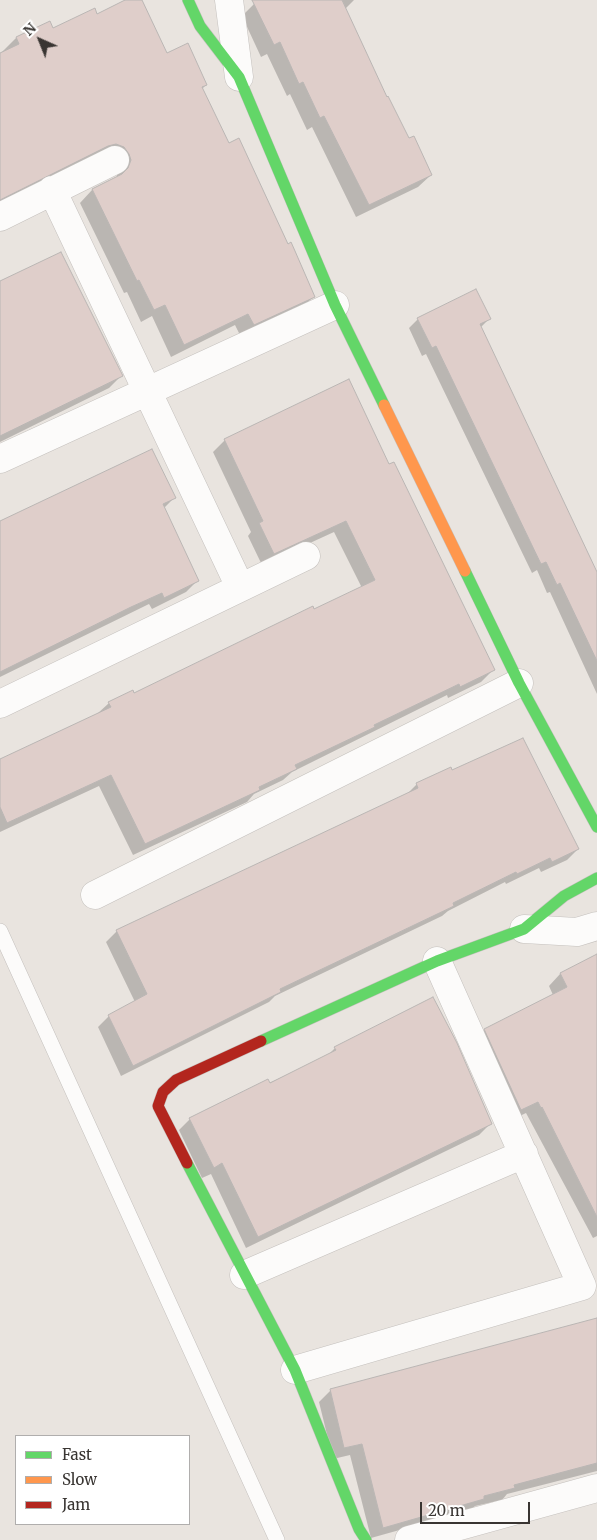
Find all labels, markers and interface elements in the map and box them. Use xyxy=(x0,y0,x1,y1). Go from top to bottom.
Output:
north arrow xyxy=(15,15,65,65)
text: N xyxy=(19,19,40,40)
legend xyxy=(15,1435,190,1525)
text: Fast xyxy=(62,1445,92,1464)
text: Slow xyxy=(62,1470,97,1489)
scale bar xyxy=(422,1492,532,1524)
text: Jam xyxy=(62,1495,90,1514)
text: 20 m xyxy=(428,1501,465,1520)

